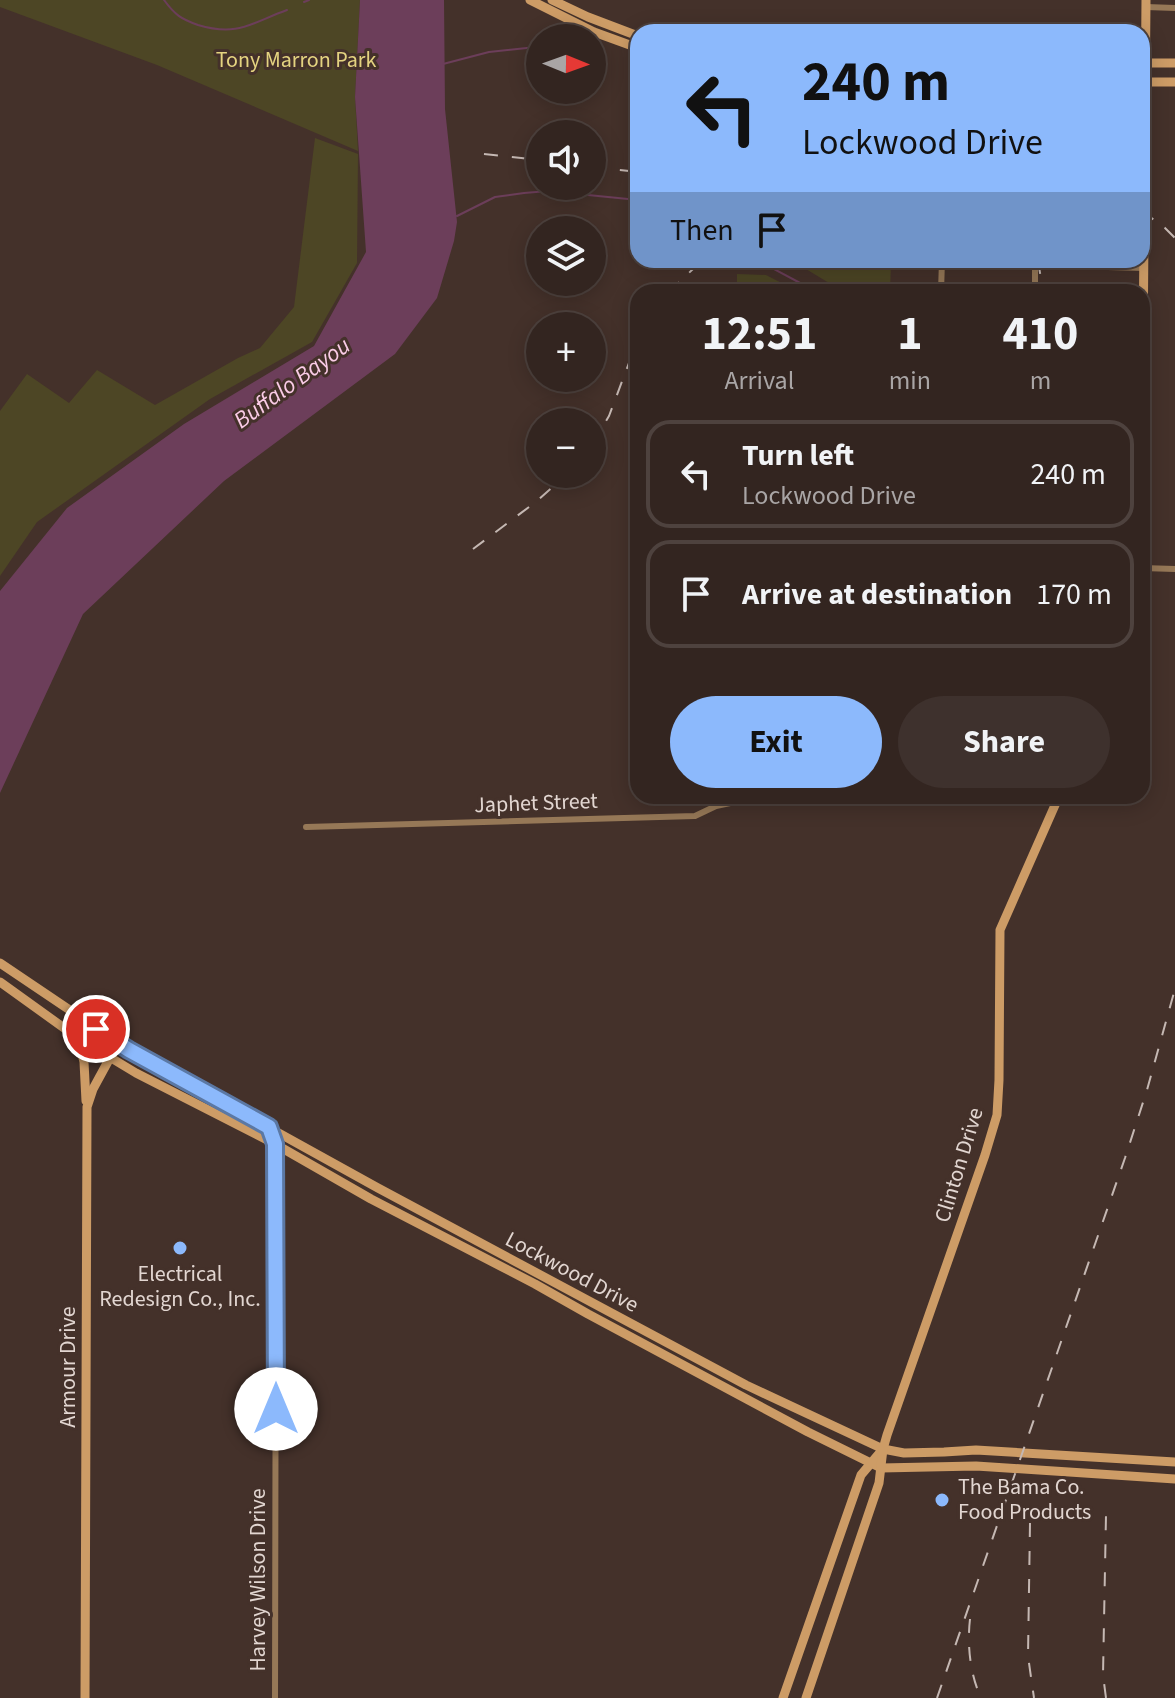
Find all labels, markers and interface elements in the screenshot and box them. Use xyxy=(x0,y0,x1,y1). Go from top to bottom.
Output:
north arrow xyxy=(526,24,606,104)
map controls xyxy=(526,24,606,488)
text: 240 m xyxy=(802,43,950,122)
park label: Tony Marron Park xyxy=(216,44,376,76)
icon: left xyxy=(670,56,774,160)
text: Lockwood Drive xyxy=(802,117,1043,168)
button: sound xyxy=(526,120,606,200)
icon: arrive xyxy=(750,208,794,252)
text: Then xyxy=(670,209,734,252)
button: layers xyxy=(526,216,606,296)
text: 12:51 xyxy=(701,300,817,368)
text: 1 xyxy=(897,300,923,368)
text: 410 xyxy=(1002,300,1078,368)
button: + xyxy=(526,312,606,392)
water label: Buffalo Bayou xyxy=(226,329,358,437)
text: Arrival xyxy=(724,362,794,399)
text: min xyxy=(889,362,931,399)
text: m xyxy=(1030,362,1051,399)
button: − xyxy=(526,408,606,488)
text: Turn left xyxy=(742,434,854,477)
icon: left xyxy=(674,452,718,496)
text: 240 m xyxy=(1030,453,1106,496)
text: Lockwood Drive xyxy=(742,477,916,514)
icon: arrive xyxy=(674,572,718,616)
text: Arrive at destination xyxy=(742,573,1012,616)
text: 170 m xyxy=(1036,573,1112,616)
button: Exit xyxy=(670,696,882,788)
button: Share xyxy=(898,696,1110,788)
street label: Japhet Street xyxy=(474,785,599,821)
pin xyxy=(62,995,130,1063)
icon: arrive xyxy=(74,1007,118,1051)
street label: Clinton Drive xyxy=(926,1103,992,1226)
street label: Lockwood Drive xyxy=(500,1223,645,1321)
marker: Electrical Redesign Co., Inc. xyxy=(171,1239,189,1257)
place label: Electrical Redesign Co., Inc. xyxy=(99,1258,261,1315)
street label: Armour Drive xyxy=(52,1306,84,1428)
position arrow xyxy=(234,1367,318,1451)
place label: The Bama Co. Food Products xyxy=(958,1471,1091,1528)
street label: Harvey Wilson Drive xyxy=(242,1488,274,1672)
marker: The Bama Co. Food Products xyxy=(933,1491,951,1509)

